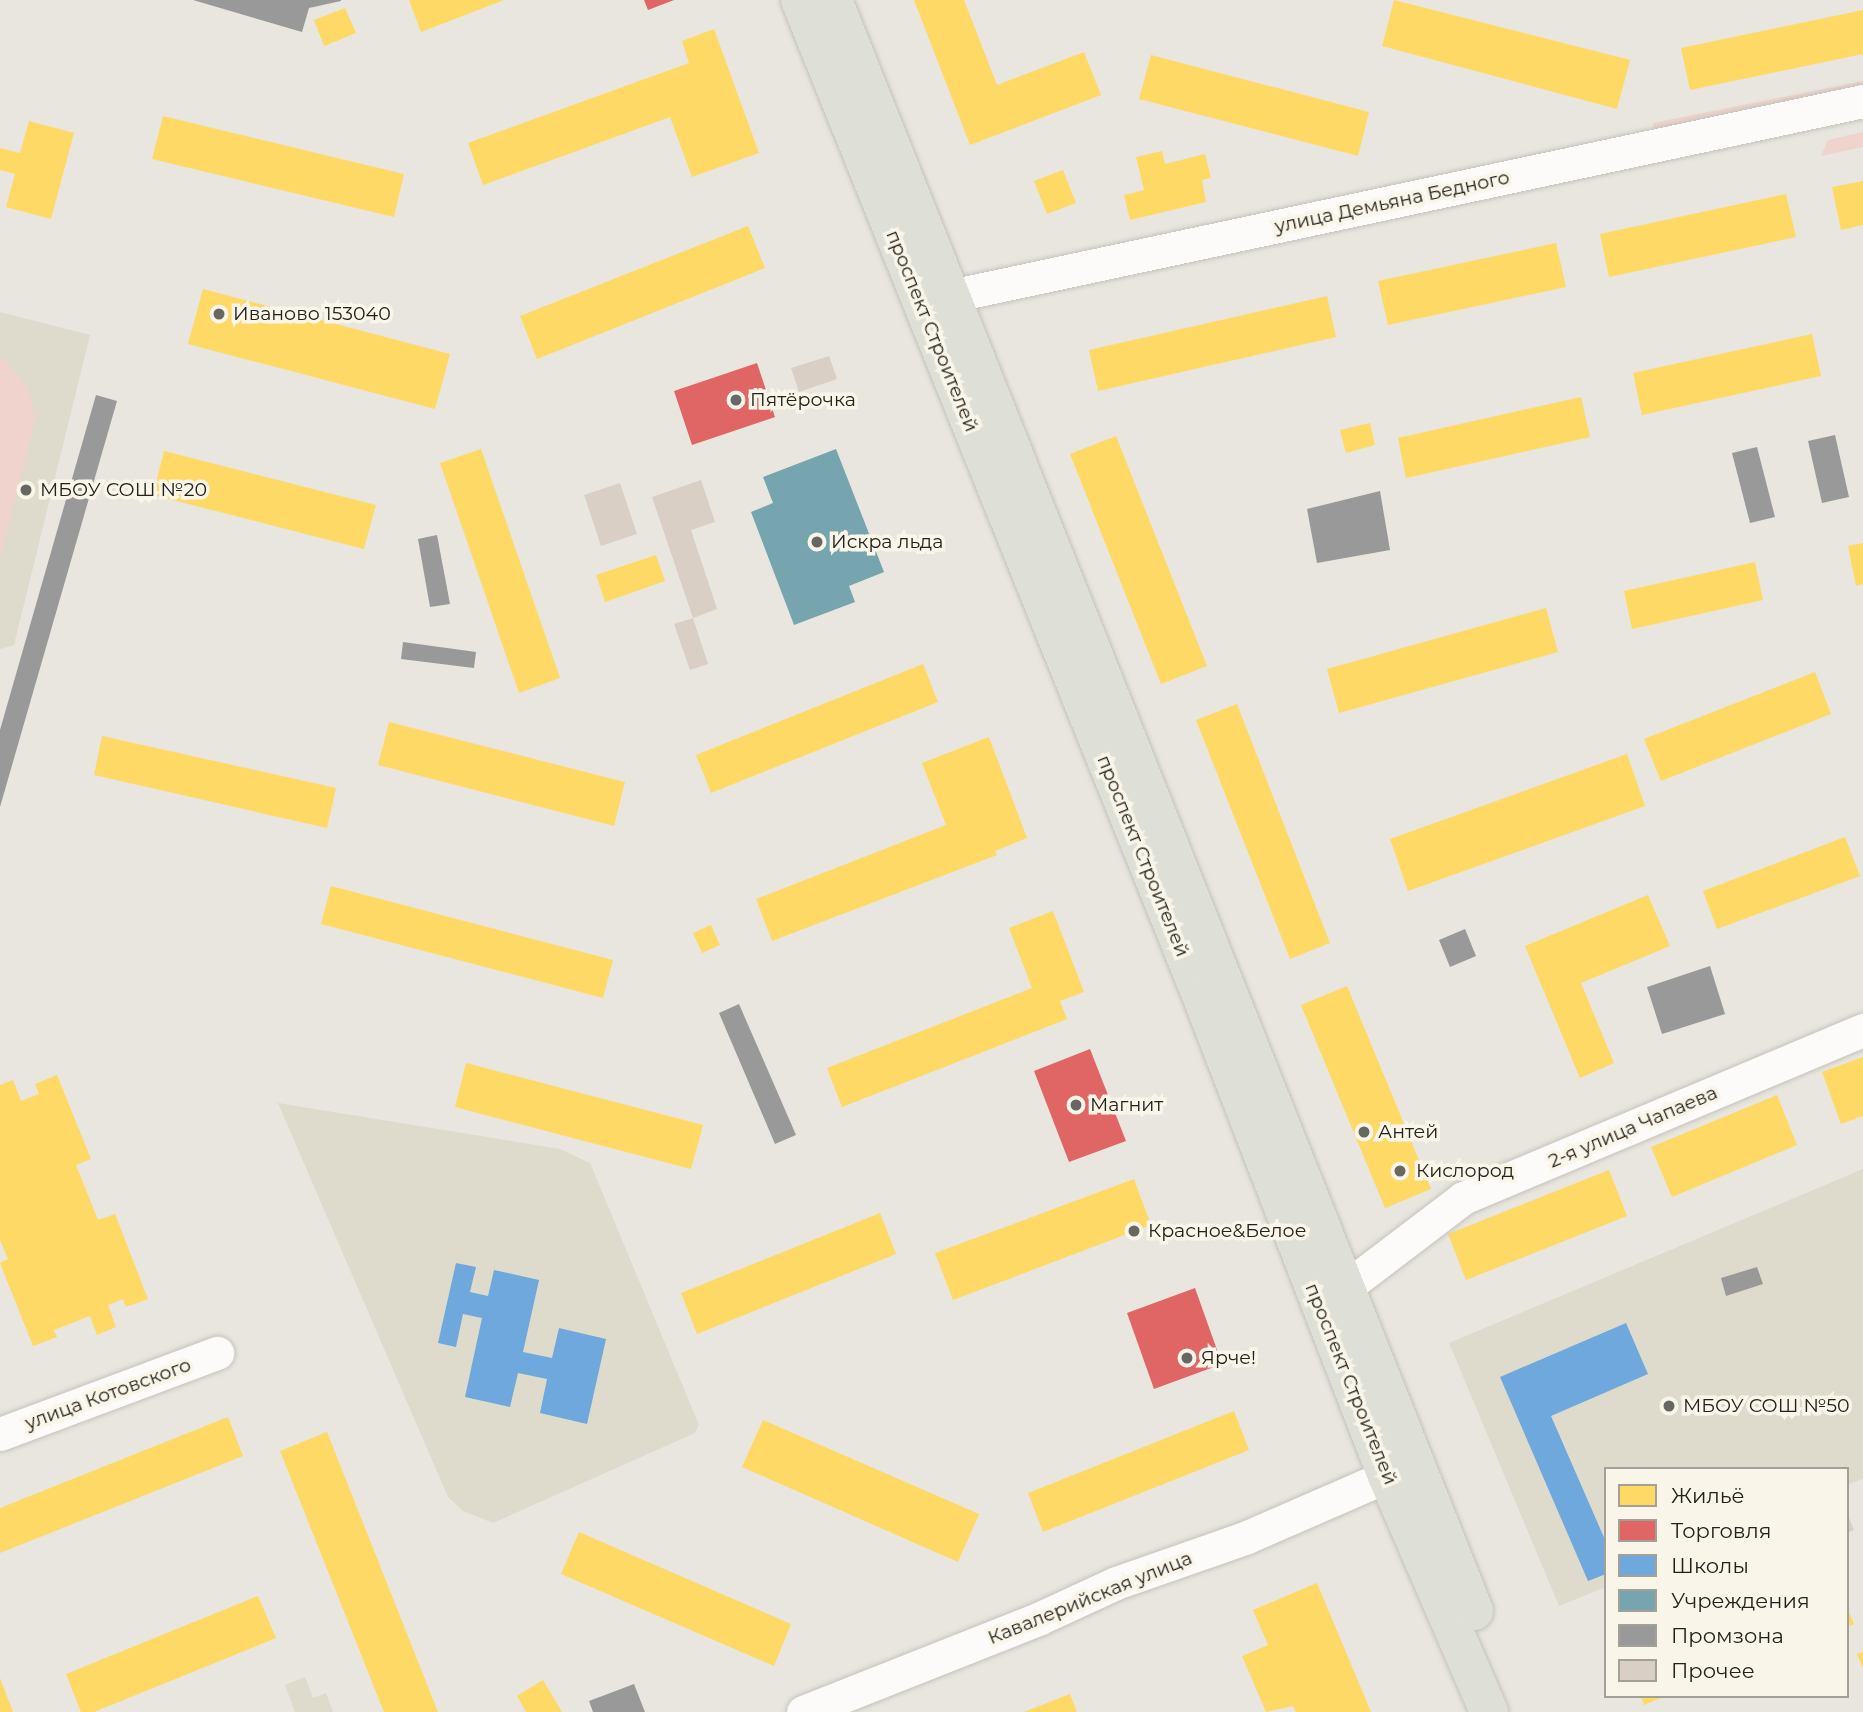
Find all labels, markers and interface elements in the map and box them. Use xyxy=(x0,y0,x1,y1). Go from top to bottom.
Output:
street label: улица Демьяна Бедного xyxy=(1273,166,1511,238)
street label: проспект Строителей xyxy=(881,227,983,435)
place label: Иваново 153040 xyxy=(233,303,391,325)
marker: Иваново 153040 xyxy=(211,306,227,322)
place label: Пятёрочка xyxy=(750,389,856,411)
marker: Пятёрочка xyxy=(728,392,744,408)
place label: МБОУ СОШ №20 xyxy=(40,479,207,501)
marker: МБОУ СОШ №20 xyxy=(18,482,34,498)
place label: Искра льда xyxy=(831,531,943,553)
marker: Искра льда xyxy=(809,534,825,550)
street label: проспект Строителей xyxy=(1092,752,1194,960)
street label: 2-я улица Чапаева xyxy=(1545,1081,1721,1173)
place label: Магнит xyxy=(1090,1094,1163,1116)
marker: Магнит xyxy=(1068,1097,1084,1113)
place label: Антей xyxy=(1378,1121,1438,1143)
marker: Антей xyxy=(1356,1124,1372,1140)
place label: Кислород xyxy=(1416,1160,1514,1182)
marker: Кислород xyxy=(1390,1161,1410,1181)
place label: Красное&Белое xyxy=(1148,1220,1306,1242)
marker: Красное&Белое xyxy=(1126,1223,1142,1239)
street label: проспект Строителей xyxy=(1300,1280,1402,1488)
place label: Ярче! xyxy=(1201,1347,1256,1369)
marker: Ярче! xyxy=(1179,1350,1195,1366)
street label: улица Котовского xyxy=(22,1353,194,1435)
place label: МБОУ СОШ №50 xyxy=(1683,1395,1850,1417)
marker: МБОУ СОШ №50 xyxy=(1661,1398,1677,1414)
legend xyxy=(1604,1467,1849,1698)
text: Жильё xyxy=(1671,1483,1745,1508)
text: Торговля xyxy=(1671,1518,1772,1543)
street label: Кавалерийская улица xyxy=(985,1547,1195,1649)
text: Школы xyxy=(1671,1553,1749,1578)
text: Учреждения xyxy=(1671,1588,1810,1613)
text: Промзона xyxy=(1671,1623,1784,1648)
text: Прочее xyxy=(1671,1658,1755,1683)

